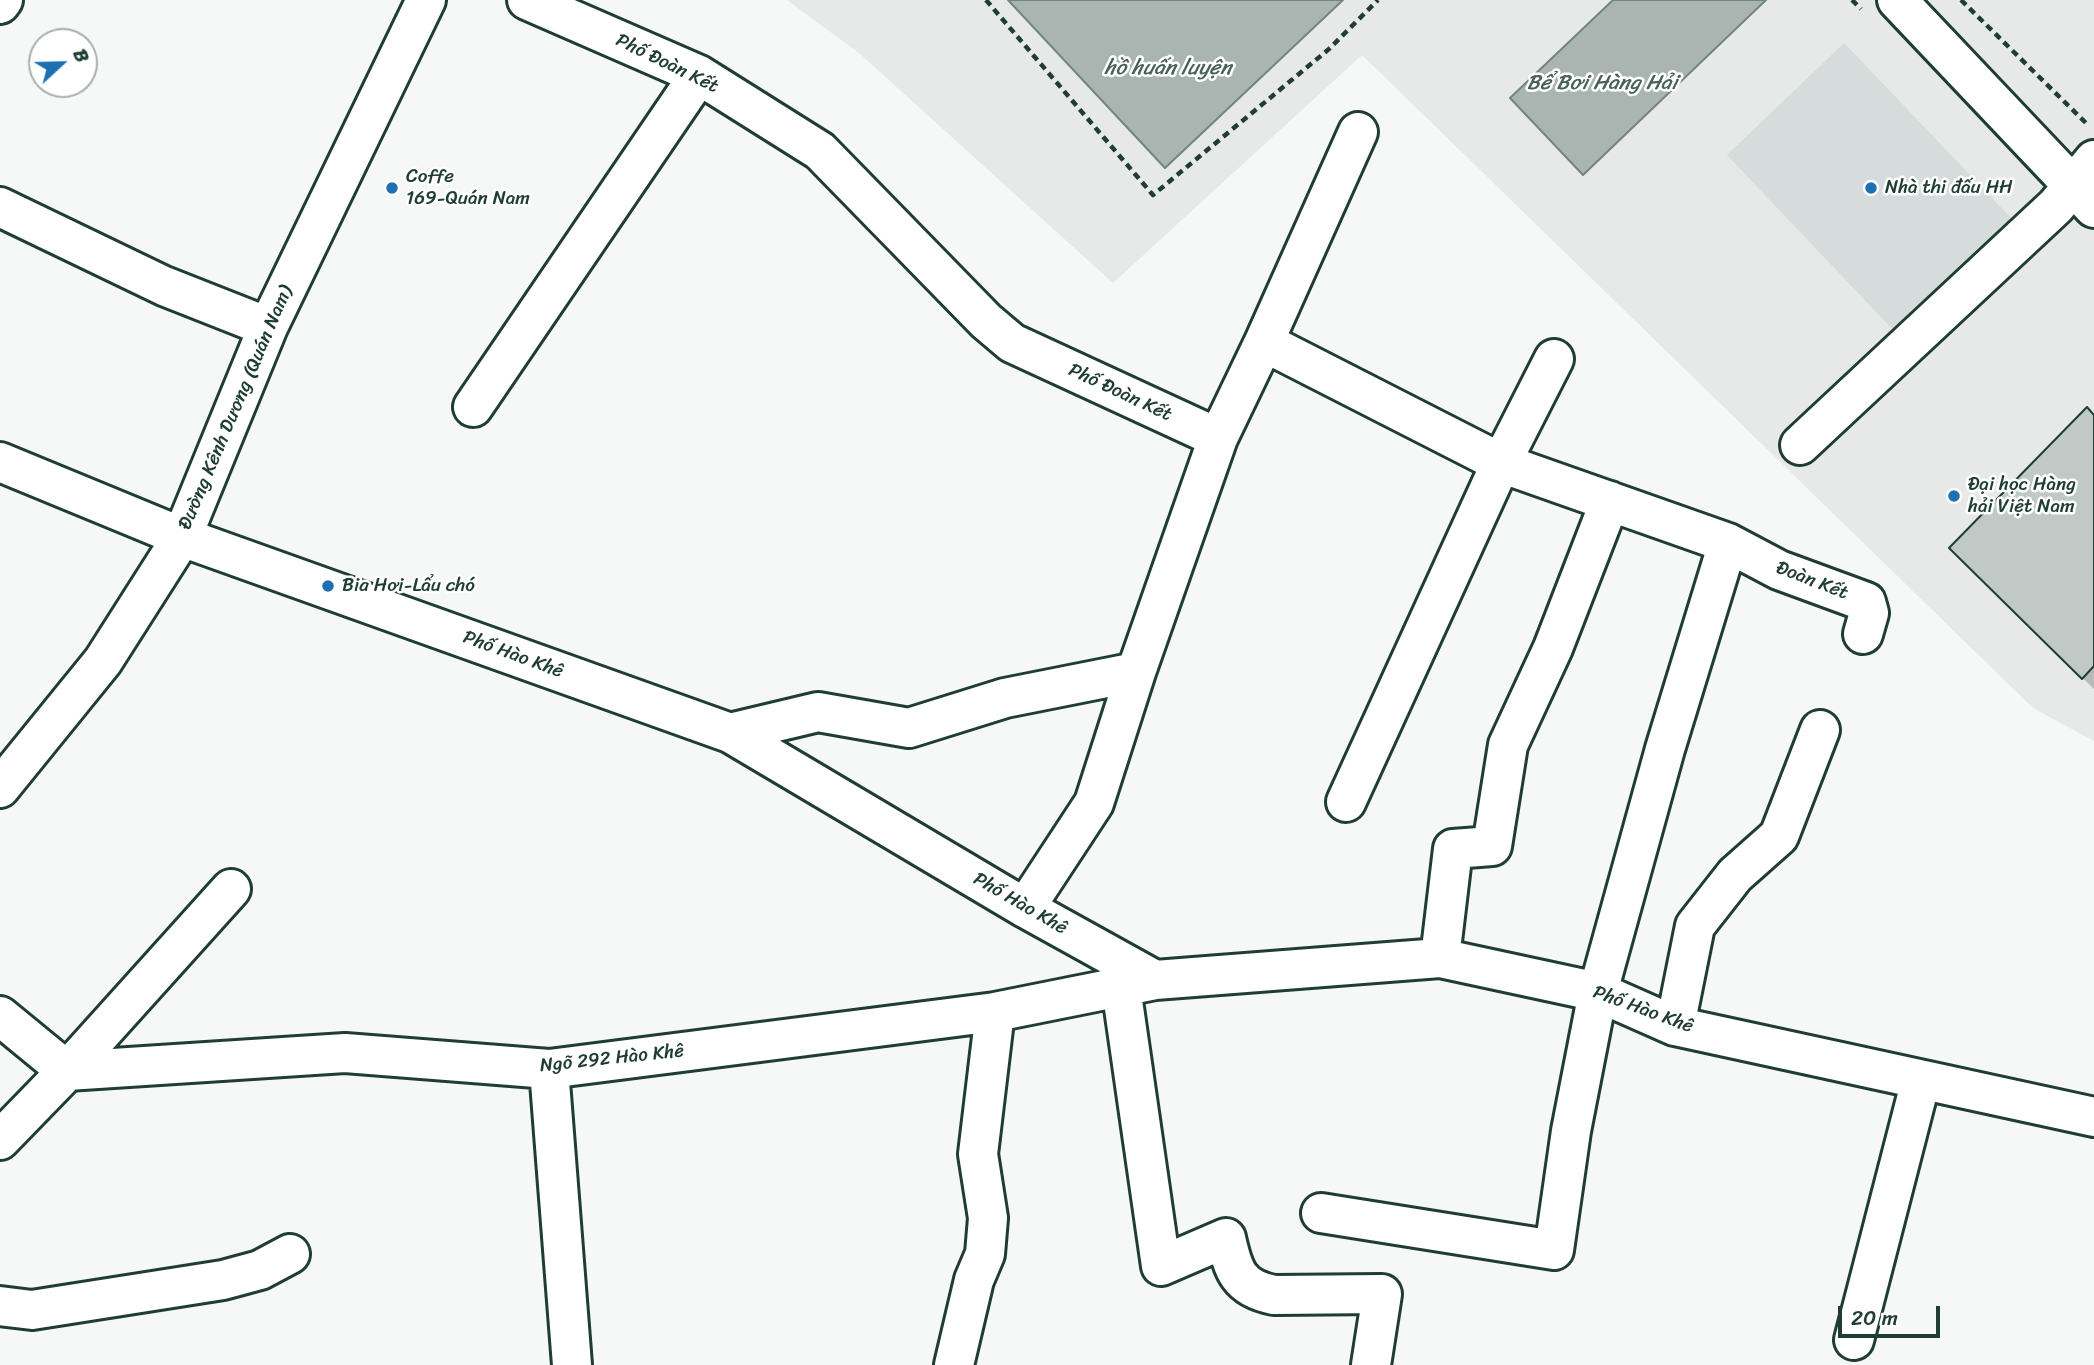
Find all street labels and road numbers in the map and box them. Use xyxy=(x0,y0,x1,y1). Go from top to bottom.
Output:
street label: Phố Đoàn Kết xyxy=(612,29,722,99)
street label: Đường Kênh Dương (Quán Nam) xyxy=(174,283,298,533)
street label: Phố Đoàn Kết xyxy=(1065,359,1175,427)
street label: Đoàn Kết xyxy=(1773,557,1851,605)
street label: Phố Hào Khê xyxy=(460,626,566,684)
street label: Phố Hào Khê xyxy=(969,868,1071,940)
street label: Phố Hào Khê xyxy=(1590,981,1696,1039)
street label: Ngõ 292 Hào Khê xyxy=(539,1040,685,1078)

